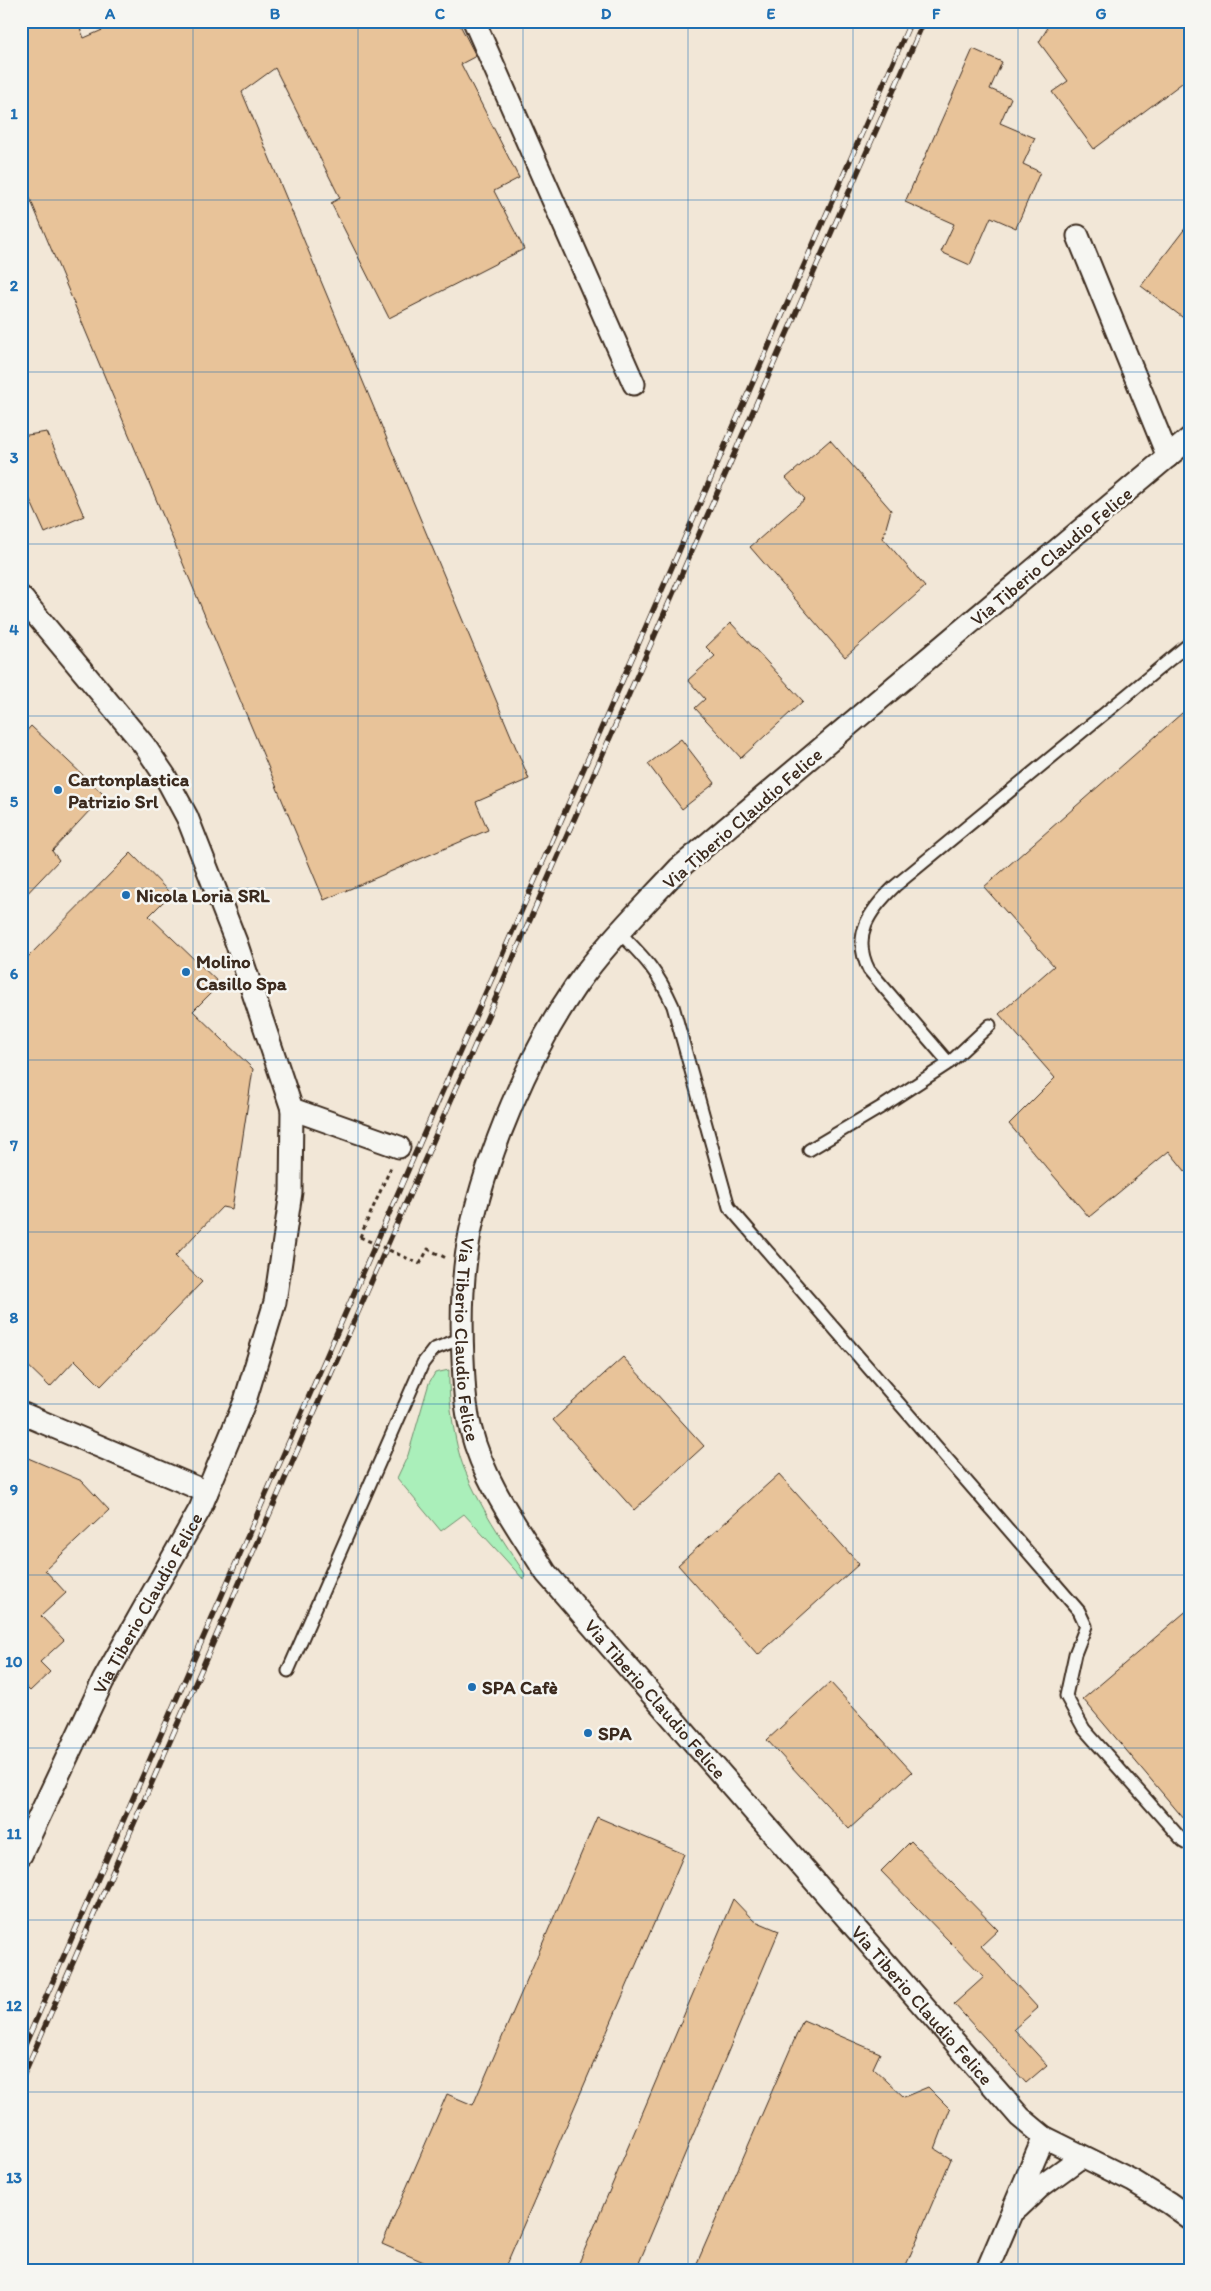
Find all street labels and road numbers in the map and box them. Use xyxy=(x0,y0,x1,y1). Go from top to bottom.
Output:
street label: Via Tiberio Claudio Felice xyxy=(966,482,1137,631)
street label: Via Tiberio Claudio Felice xyxy=(658,743,827,894)
street label: Via Tiberio Claudio Felice xyxy=(450,1236,485,1444)
street label: Via Tiberio Claudio Felice xyxy=(88,1508,208,1697)
street label: Via Tiberio Claudio Felice xyxy=(579,1614,731,1784)
street label: Via Tiberio Claudio Felice xyxy=(846,1921,998,2090)

